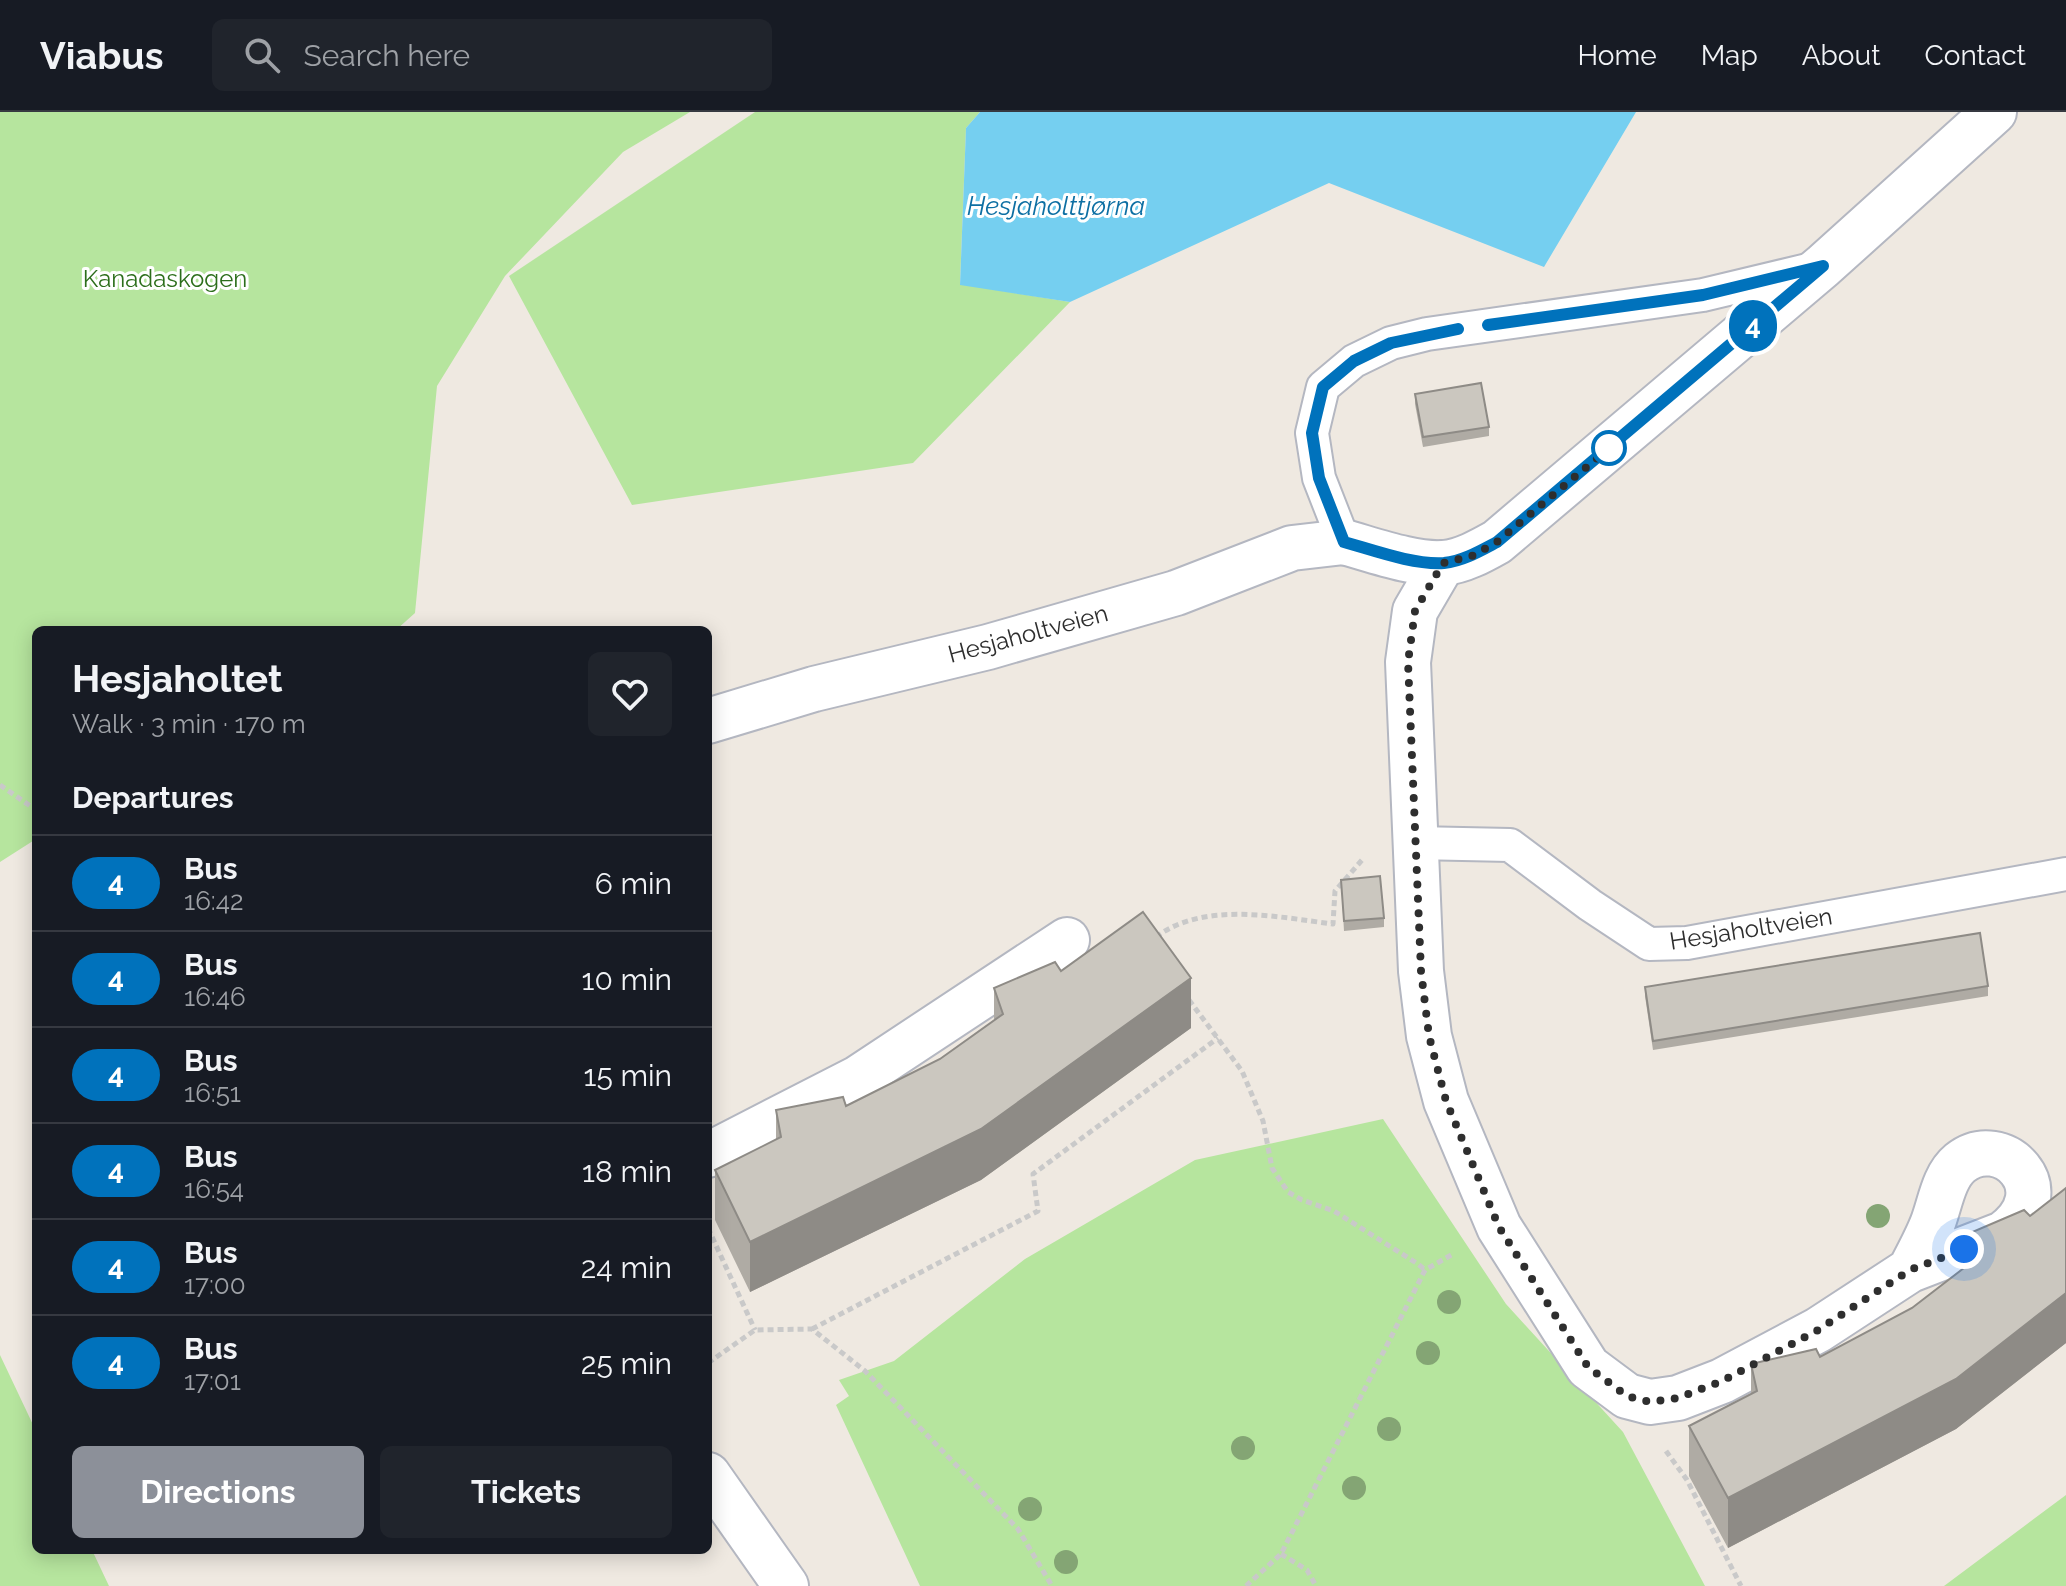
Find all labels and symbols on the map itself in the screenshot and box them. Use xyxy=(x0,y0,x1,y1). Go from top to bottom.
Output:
water label: Hesjaholttjørna xyxy=(967,191,1145,221)
park label: Kanadaskogen xyxy=(83,264,247,293)
line badge: 4 xyxy=(1727,300,1779,352)
unlabelled marker xyxy=(1592,431,1626,465)
street label: Hesjaholtveien xyxy=(945,598,1111,669)
street label: Hesjaholtveien xyxy=(1668,901,1834,956)
your location xyxy=(1944,1229,1984,1269)

